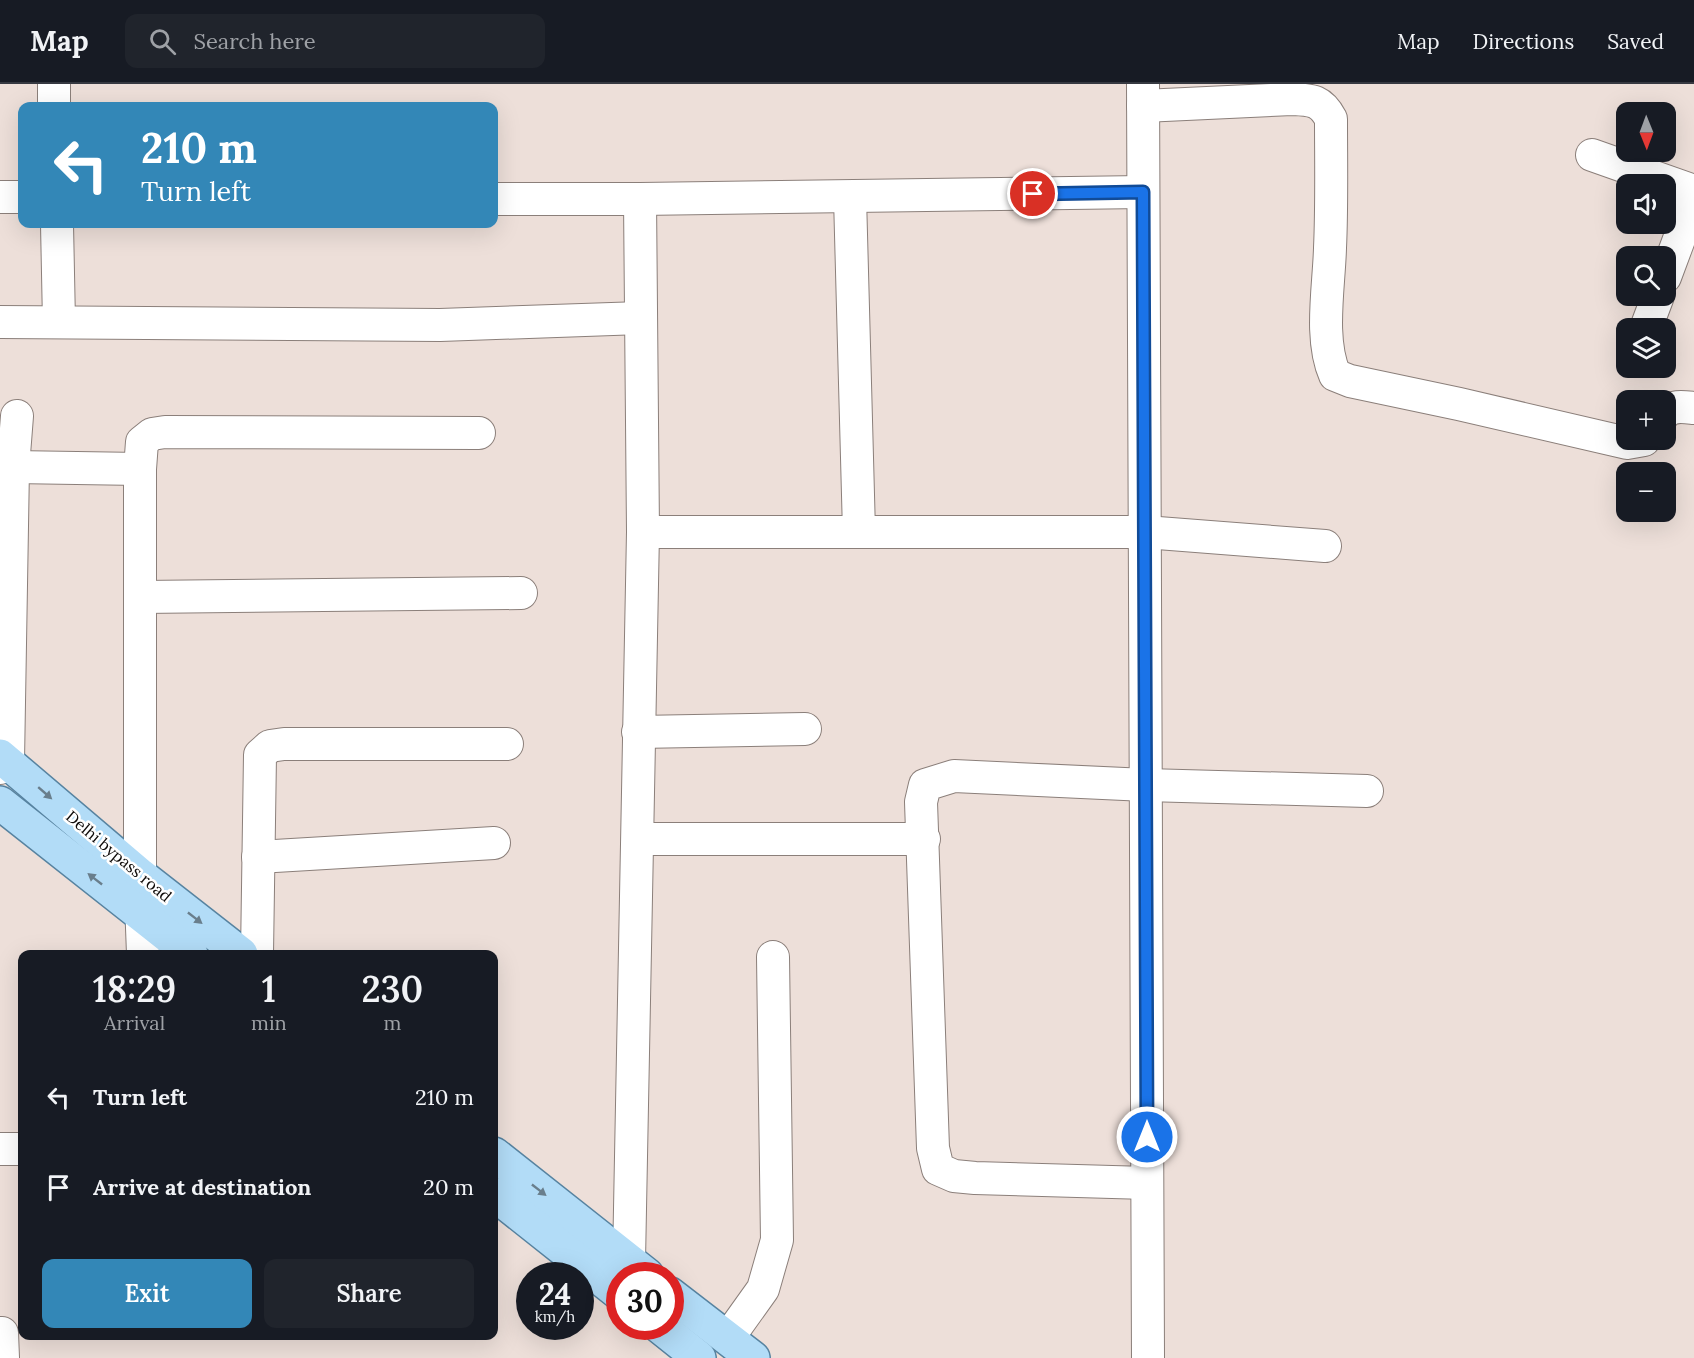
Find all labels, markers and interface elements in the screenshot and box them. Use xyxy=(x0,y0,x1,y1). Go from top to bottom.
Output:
search box xyxy=(125,14,545,68)
text: Map xyxy=(30,23,89,59)
icon: search xyxy=(146,25,179,58)
text: Search here xyxy=(194,27,316,55)
text: Map xyxy=(1397,28,1440,55)
text: Directions xyxy=(1473,28,1574,55)
text: Saved xyxy=(1607,28,1664,55)
north arrow xyxy=(1616,102,1676,162)
map controls xyxy=(1616,102,1676,522)
text: 210 m xyxy=(141,121,257,175)
icon: left xyxy=(42,126,120,204)
pin xyxy=(1007,168,1058,219)
text: Turn left xyxy=(141,174,251,208)
button: sound xyxy=(1616,174,1676,234)
icon: arrive xyxy=(1016,177,1049,210)
button: search xyxy=(1616,246,1676,306)
button: layers xyxy=(1616,318,1676,378)
button: + xyxy=(1616,390,1676,450)
button: − xyxy=(1616,462,1676,522)
one-way arrow xyxy=(37,786,52,799)
street label: Delhi bypass road xyxy=(62,806,176,906)
one-way arrow xyxy=(88,873,103,885)
one-way arrow xyxy=(187,911,202,923)
text: 18:29 xyxy=(93,966,176,1012)
text: 1 xyxy=(262,966,276,1012)
text: 230 xyxy=(361,966,423,1012)
text: Arrival xyxy=(104,1010,165,1035)
text: min xyxy=(251,1010,287,1035)
text: m xyxy=(383,1010,401,1035)
icon: left xyxy=(42,1081,75,1114)
text: Turn left xyxy=(93,1083,187,1111)
text: 210 m xyxy=(415,1083,474,1111)
position arrow xyxy=(1115,1105,1179,1169)
icon: arrive xyxy=(42,1171,75,1204)
text: Arrive at destination xyxy=(93,1173,311,1201)
text: 20 m xyxy=(423,1173,474,1201)
one-way arrow xyxy=(532,1184,547,1196)
button: Exit xyxy=(42,1259,252,1328)
button: Share xyxy=(264,1259,474,1328)
speed limit sign: 30 xyxy=(606,1262,684,1340)
text: 24 xyxy=(539,1275,571,1313)
text: km/h xyxy=(535,1307,575,1326)

